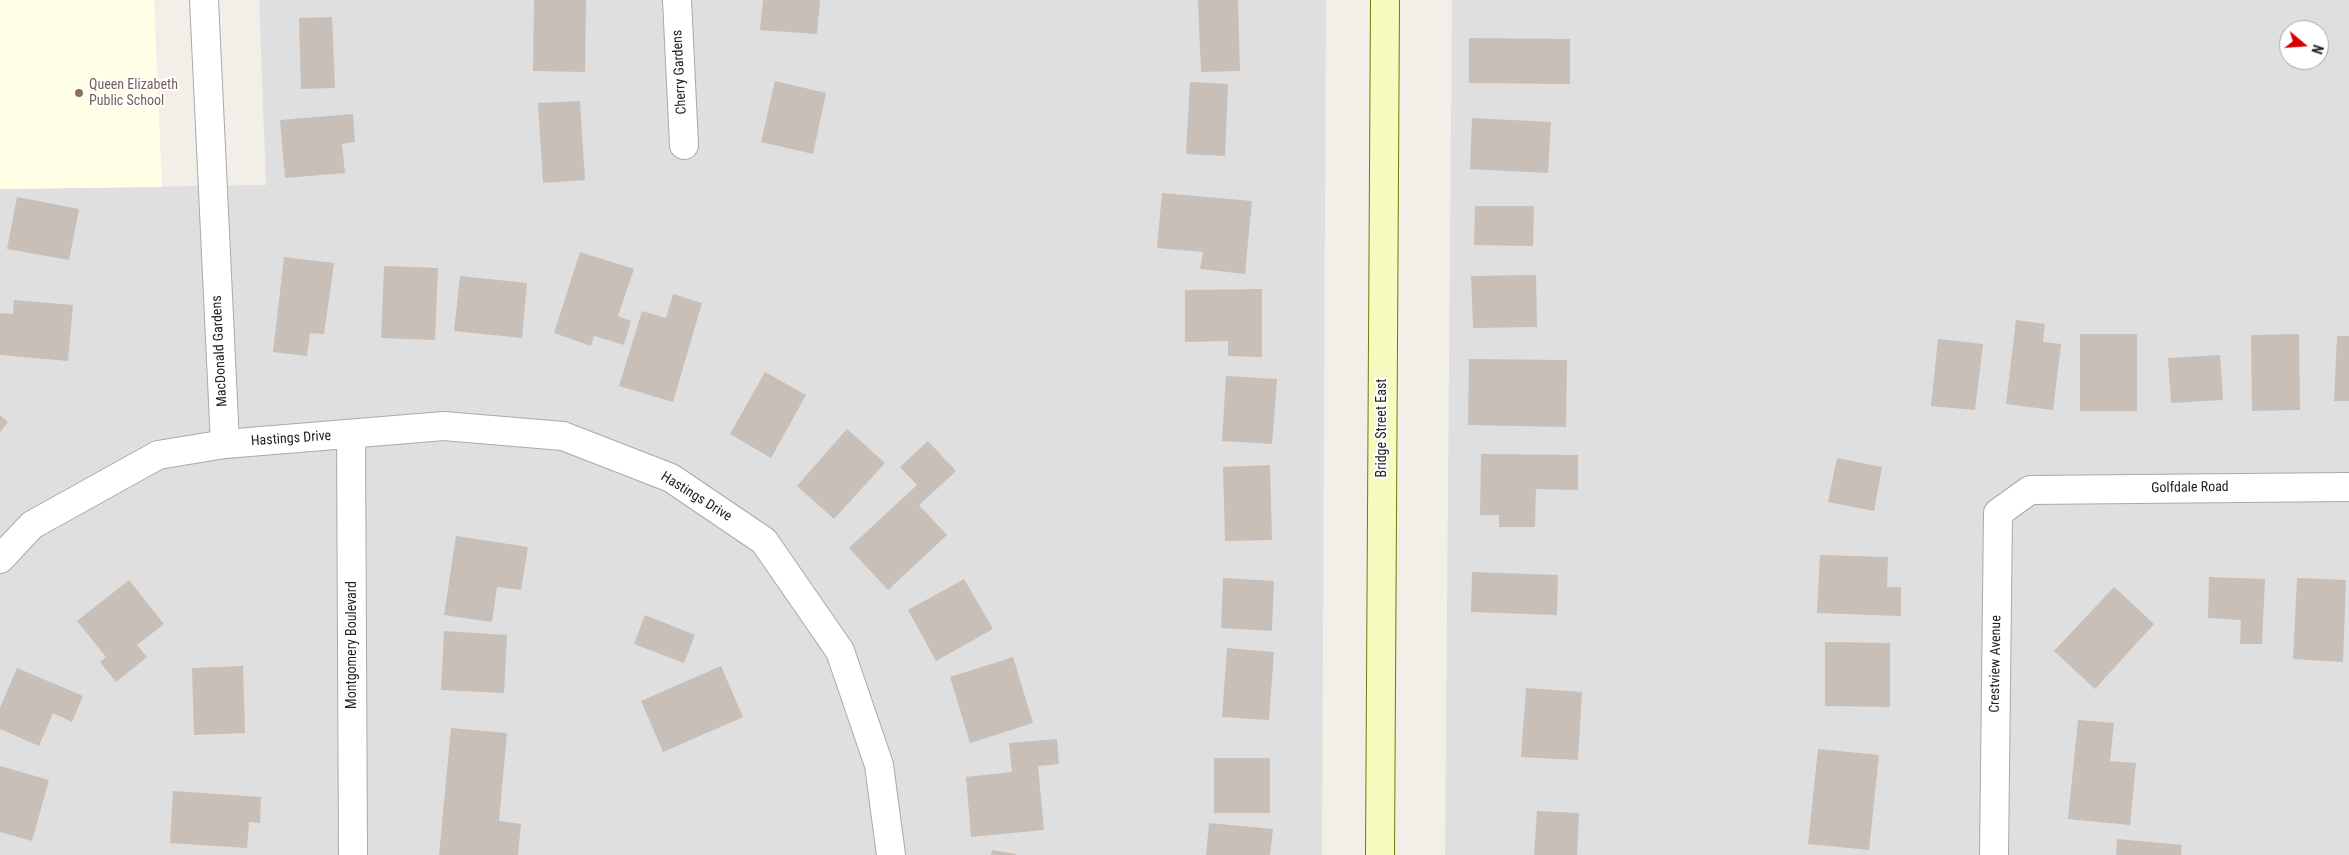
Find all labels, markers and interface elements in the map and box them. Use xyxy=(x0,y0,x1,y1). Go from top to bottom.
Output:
north arrow xyxy=(2279,20,2329,70)
street label: Cherry Gardens xyxy=(669,29,691,115)
text: N xyxy=(2308,43,2326,56)
place label: Queen Elizabeth Public School xyxy=(89,77,178,110)
marker: Queen Elizabeth Public School xyxy=(73,87,85,99)
street label: MacDonald Gardens xyxy=(209,295,231,407)
street label: Bridge Street East xyxy=(1374,379,1390,477)
street label: Hastings Drive xyxy=(250,428,332,450)
street label: Hastings Drive xyxy=(657,469,735,525)
street label: Golfdale Road xyxy=(2151,479,2229,497)
street label: Montgomery Boulevard xyxy=(344,581,360,709)
street label: Crestview Avenue xyxy=(1987,615,2005,713)

